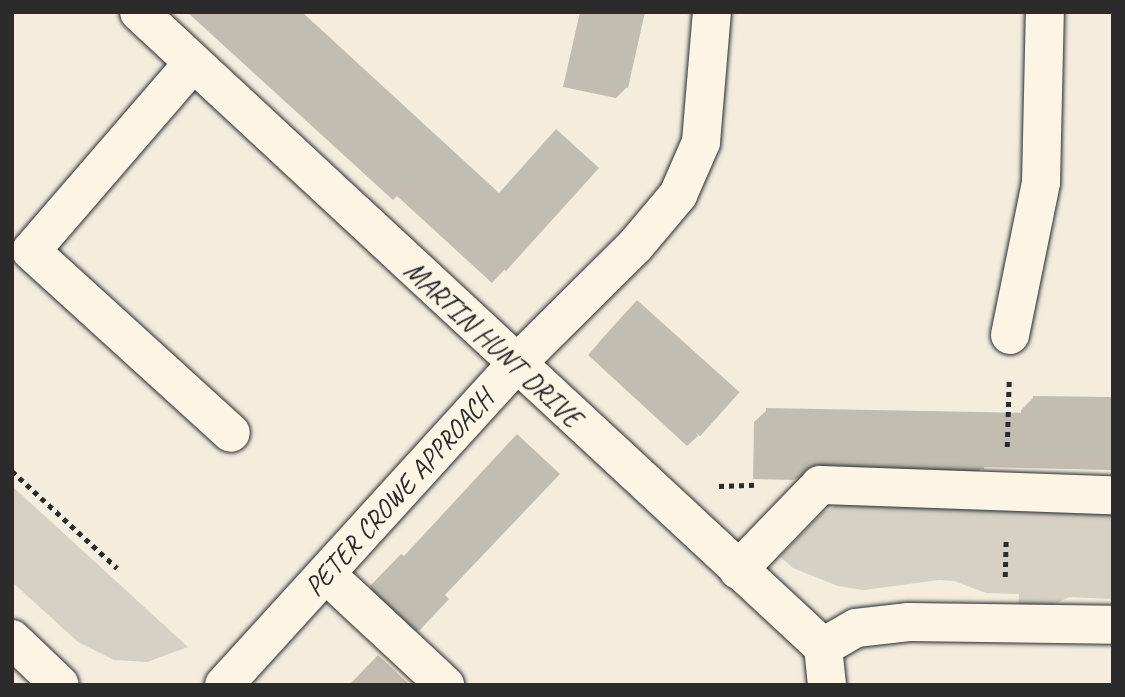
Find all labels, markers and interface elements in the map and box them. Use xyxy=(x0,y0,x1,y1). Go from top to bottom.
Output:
street label: MARTIN HUNT DRIVE xyxy=(397,253,589,435)
street label: PETER CROWE APPROACH xyxy=(298,383,500,603)

